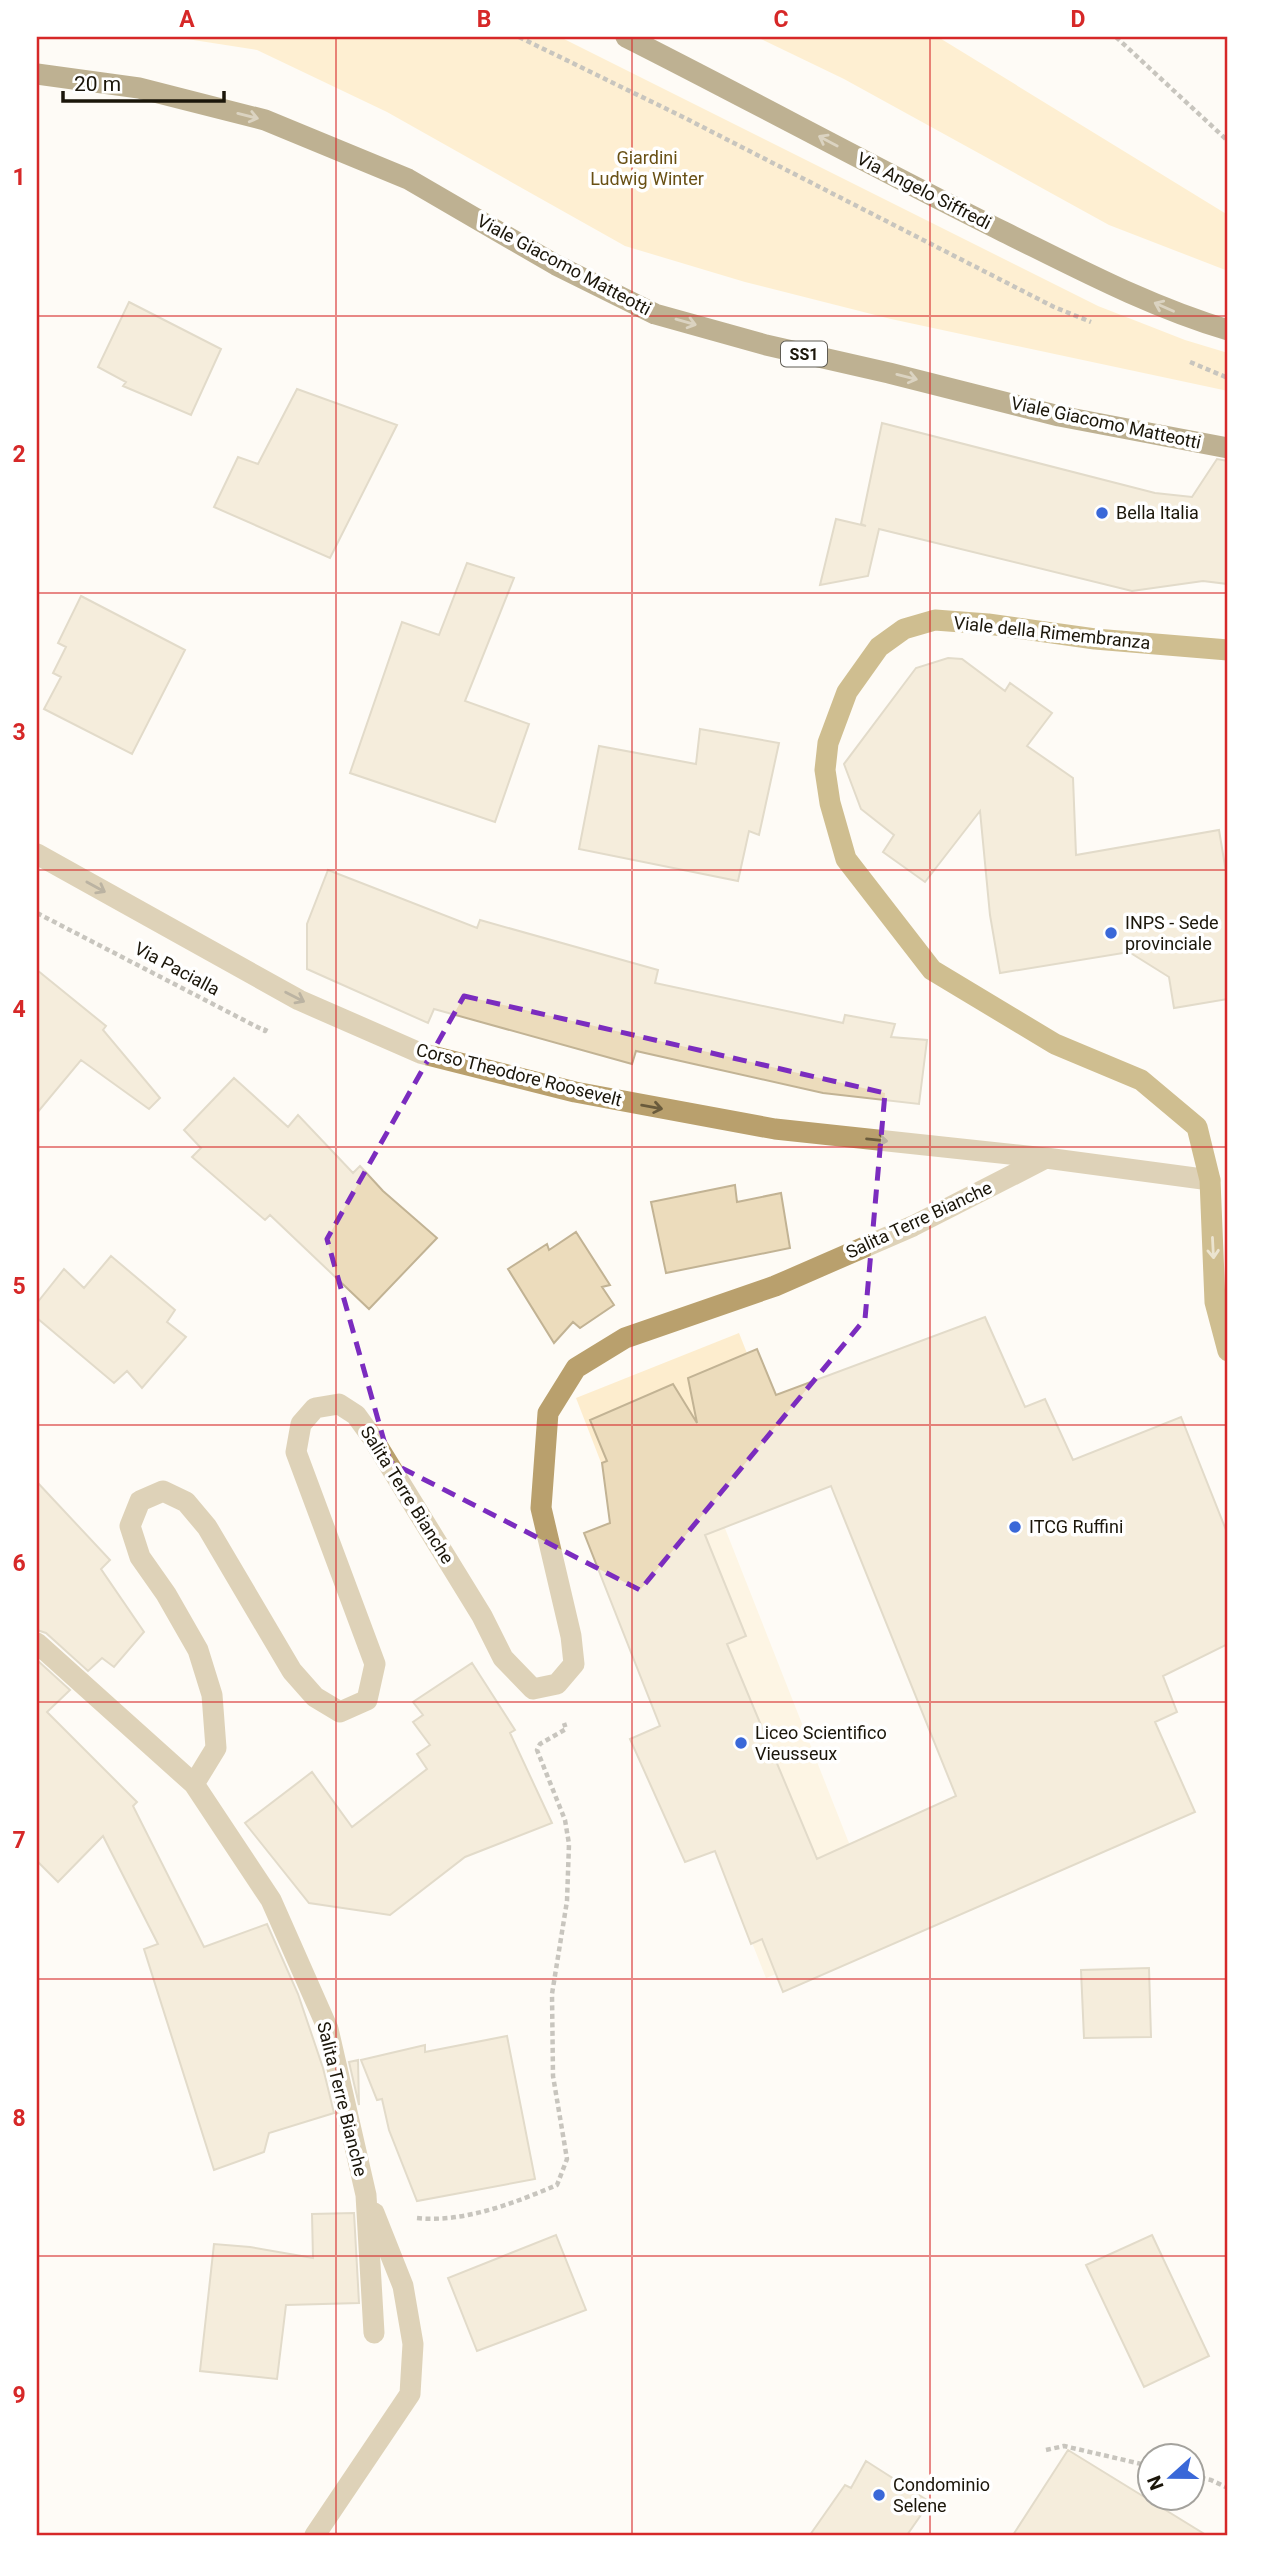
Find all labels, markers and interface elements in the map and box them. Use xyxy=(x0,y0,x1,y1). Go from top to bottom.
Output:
text: A xyxy=(179,6,195,33)
text: B xyxy=(477,6,491,33)
text: C xyxy=(773,6,789,33)
text: D xyxy=(1071,6,1085,33)
scale bar xyxy=(63,60,224,104)
text: 20 m xyxy=(74,72,121,96)
one-way arrow xyxy=(236,110,258,123)
one-way arrow xyxy=(819,134,839,148)
park label: Giardini Ludwig Winter xyxy=(590,147,704,189)
street label: Via Angelo Siffredi xyxy=(853,148,995,234)
text: 1 xyxy=(12,164,26,191)
street label: Viale Giacomo Matteotti xyxy=(474,210,655,319)
one-way arrow xyxy=(1154,300,1175,313)
one-way arrow xyxy=(675,317,697,330)
road number: SS1 xyxy=(781,342,827,366)
one-way arrow xyxy=(895,371,918,384)
street label: Viale Giacomo Matteotti xyxy=(1009,392,1203,453)
text: 2 xyxy=(12,441,26,468)
place label: Bella Italia xyxy=(1116,502,1199,523)
marker: Bella Italia xyxy=(1094,505,1110,521)
street label: Viale della Rimembranza xyxy=(953,612,1151,653)
text: 3 xyxy=(12,719,26,746)
one-way arrow xyxy=(86,880,106,894)
place label: INPS - Sede provinciale xyxy=(1125,912,1219,954)
marker: INPS - Sede provinciale xyxy=(1103,925,1119,941)
street label: Via Pacialla xyxy=(131,937,223,1000)
one-way arrow xyxy=(284,991,305,1005)
text: 4 xyxy=(12,996,26,1023)
street label: Corso Theodore Roosevelt xyxy=(414,1039,624,1110)
one-way arrow xyxy=(640,1100,663,1114)
one-way arrow xyxy=(865,1134,887,1147)
street label: Salita Terre Bianche xyxy=(842,1176,995,1263)
one-way arrow xyxy=(1206,1236,1219,1259)
text: 5 xyxy=(12,1273,26,1300)
street label: Salita Terre Bianche xyxy=(356,1422,458,1568)
place label: ITCG Ruffini xyxy=(1029,1516,1123,1537)
marker: ITCG Ruffini xyxy=(1007,1519,1023,1535)
text: 6 xyxy=(12,1550,26,1577)
place label: Liceo Scientifico Vieusseux xyxy=(755,1722,887,1764)
marker: Liceo Scientifico Vieusseux xyxy=(733,1735,749,1751)
text: 7 xyxy=(12,1827,26,1854)
street label: Salita Terre Bianche xyxy=(313,2019,372,2178)
text: 8 xyxy=(12,2105,26,2132)
text: 9 xyxy=(12,2382,26,2409)
north arrow xyxy=(1136,2442,1206,2512)
text: N xyxy=(1142,2473,1169,2493)
place label: Condominio Selene xyxy=(893,2474,990,2516)
marker: Condominio Selene xyxy=(871,2487,887,2503)

